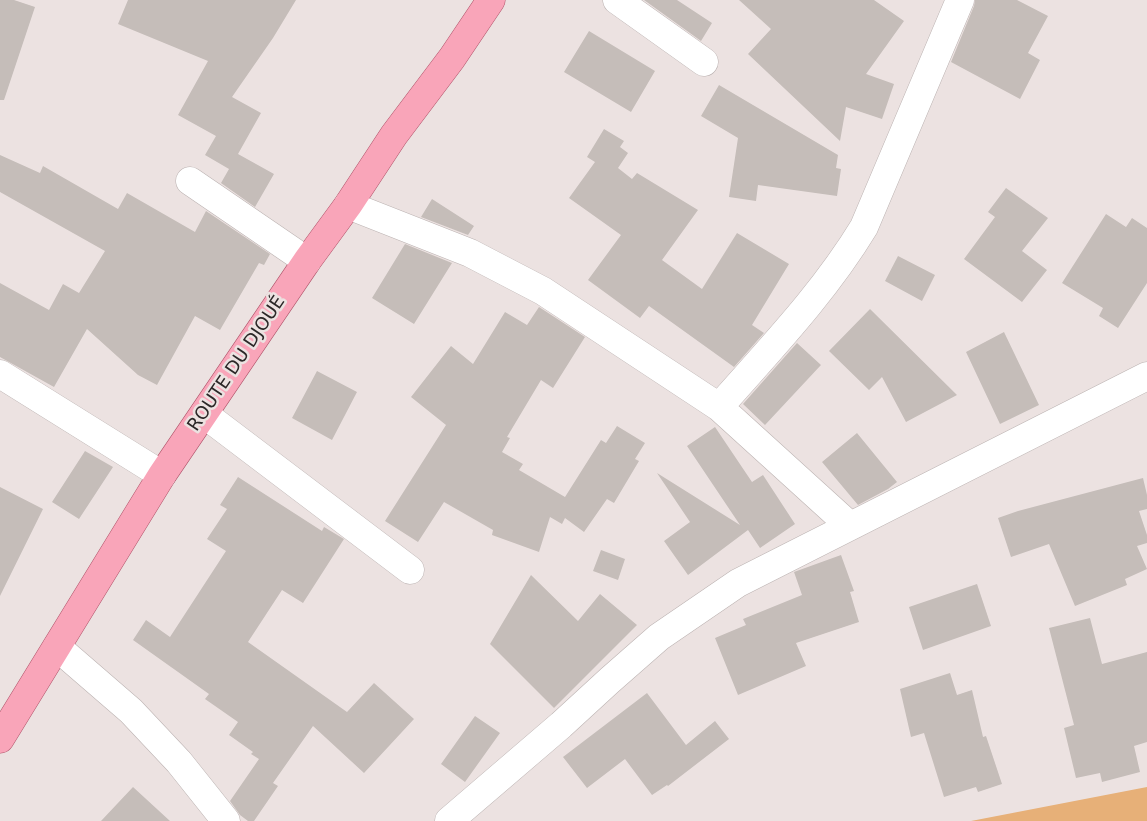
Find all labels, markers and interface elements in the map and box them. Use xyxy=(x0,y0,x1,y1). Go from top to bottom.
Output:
street label: ROUTE DU DJOUÉ xyxy=(184,292,290,436)

